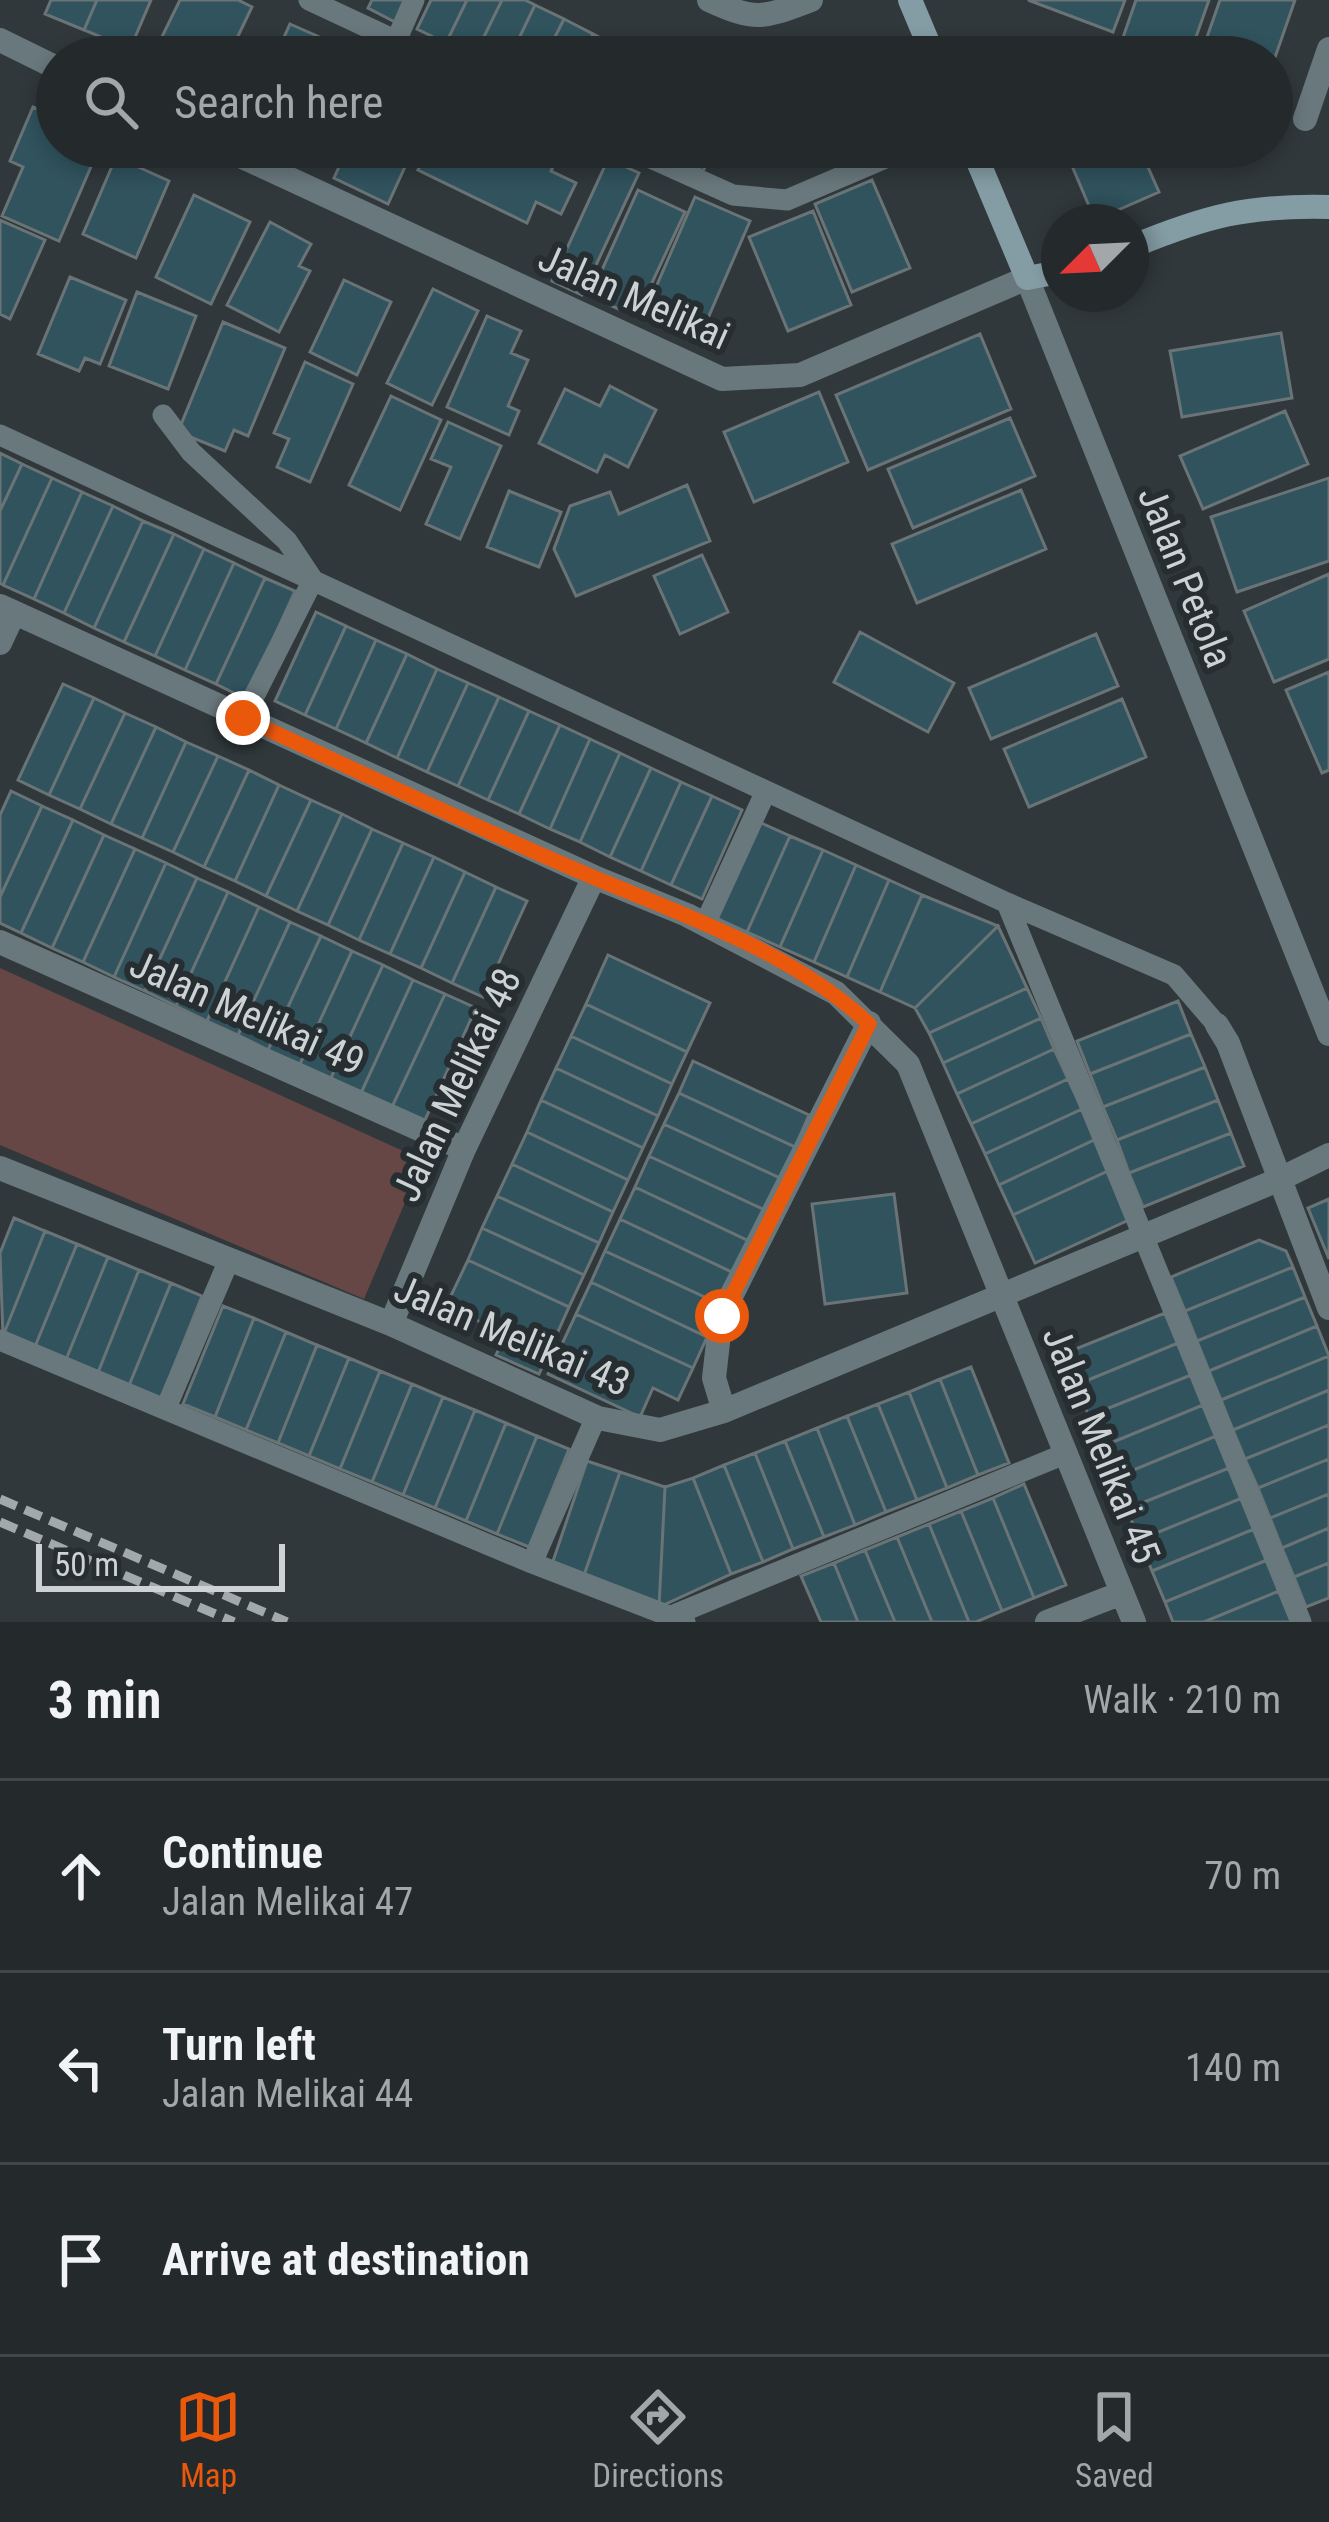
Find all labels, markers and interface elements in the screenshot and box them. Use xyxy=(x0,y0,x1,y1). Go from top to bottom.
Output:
search box xyxy=(36,36,1293,168)
icon: search xyxy=(78,69,144,135)
text: Search here xyxy=(174,76,383,129)
north arrow xyxy=(1041,204,1149,312)
street label: Jalan Melikai xyxy=(532,235,736,359)
street label: Jalan Petola xyxy=(1128,480,1242,674)
route end xyxy=(216,691,270,745)
street label: Jalan Melikai 49 xyxy=(123,941,371,1085)
street label: Jalan Melikai 48 xyxy=(383,961,531,1209)
street label: Jalan Melikai 43 xyxy=(387,1266,637,1406)
route start xyxy=(695,1289,749,1343)
street label: Jalan Melikai 45 xyxy=(1033,1320,1169,1570)
scale bar xyxy=(36,1538,285,1591)
text: 50 m xyxy=(54,1545,119,1584)
text: 3 min xyxy=(48,1671,161,1730)
text: Walk · 210 m xyxy=(1083,1677,1281,1723)
text: Continue xyxy=(162,1826,323,1879)
icon: ahead xyxy=(48,1843,114,1909)
text: 70 m xyxy=(1204,1853,1281,1899)
text: Jalan Melikai 47 xyxy=(162,1879,413,1925)
text: Turn left xyxy=(162,2018,316,2071)
icon: left xyxy=(48,2035,114,2101)
text: 140 m xyxy=(1185,2045,1281,2091)
text: Jalan Melikai 44 xyxy=(162,2071,413,2117)
icon: arrive xyxy=(48,2227,114,2293)
text: Arrive at destination xyxy=(162,2233,530,2286)
tab: Map xyxy=(175,2384,241,2495)
tab: Directions xyxy=(592,2384,724,2495)
tab: Saved xyxy=(1075,2384,1154,2495)

